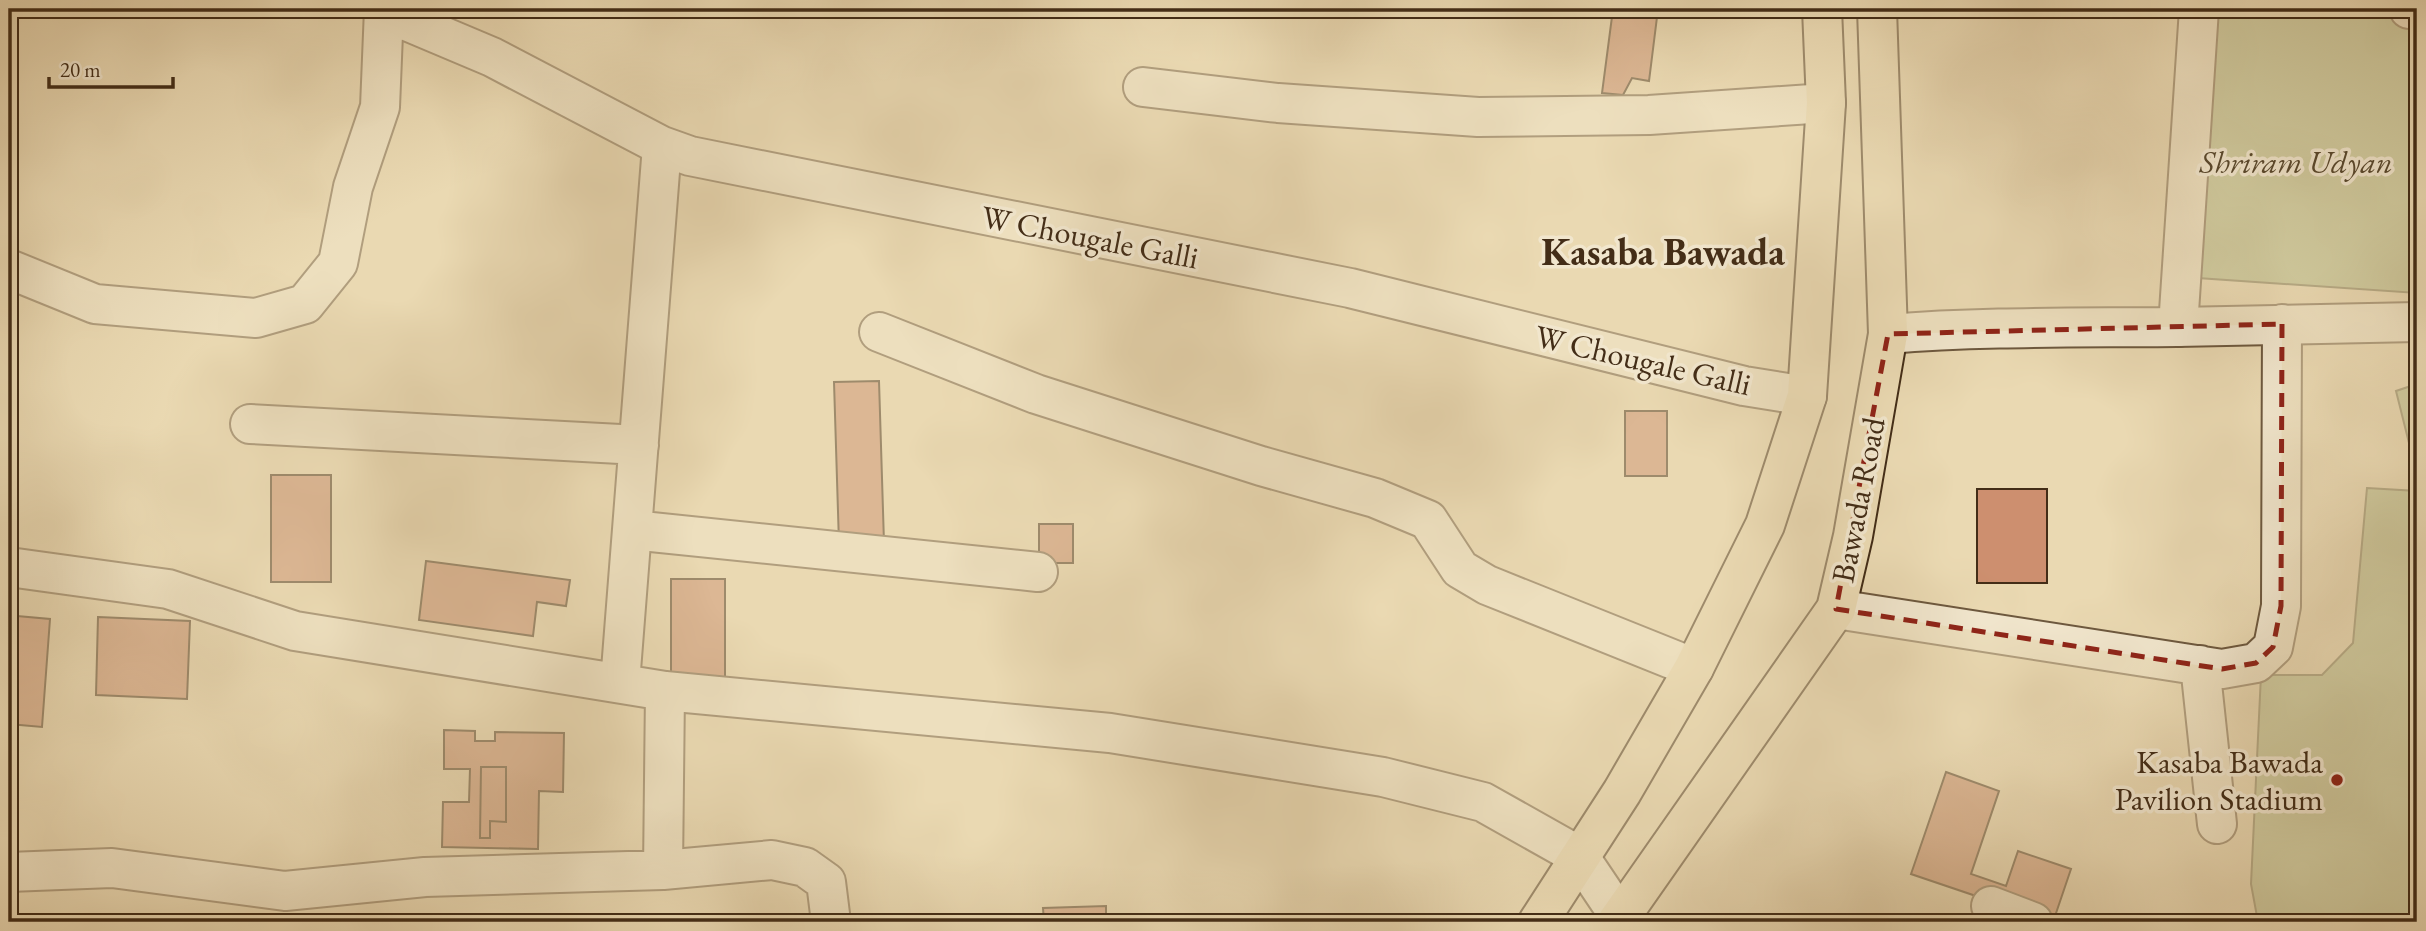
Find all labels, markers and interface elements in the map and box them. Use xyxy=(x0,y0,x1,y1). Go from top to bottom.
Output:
scale bar xyxy=(49,46,173,90)
text: 20 m xyxy=(60,56,101,83)
park label: Shriram Udyan xyxy=(2199,141,2393,183)
street label: W Chougale Galli xyxy=(978,195,1202,279)
district label: Kasaba Bawada xyxy=(1541,227,1785,276)
street label: W Chougale Galli xyxy=(1531,315,1755,405)
street label: Bawada Road xyxy=(1821,413,1895,586)
place label: Kasaba Bawada Pavilion Stadium xyxy=(2115,741,2323,820)
marker: Kasaba Bawada Pavilion Stadium xyxy=(2329,772,2345,788)

